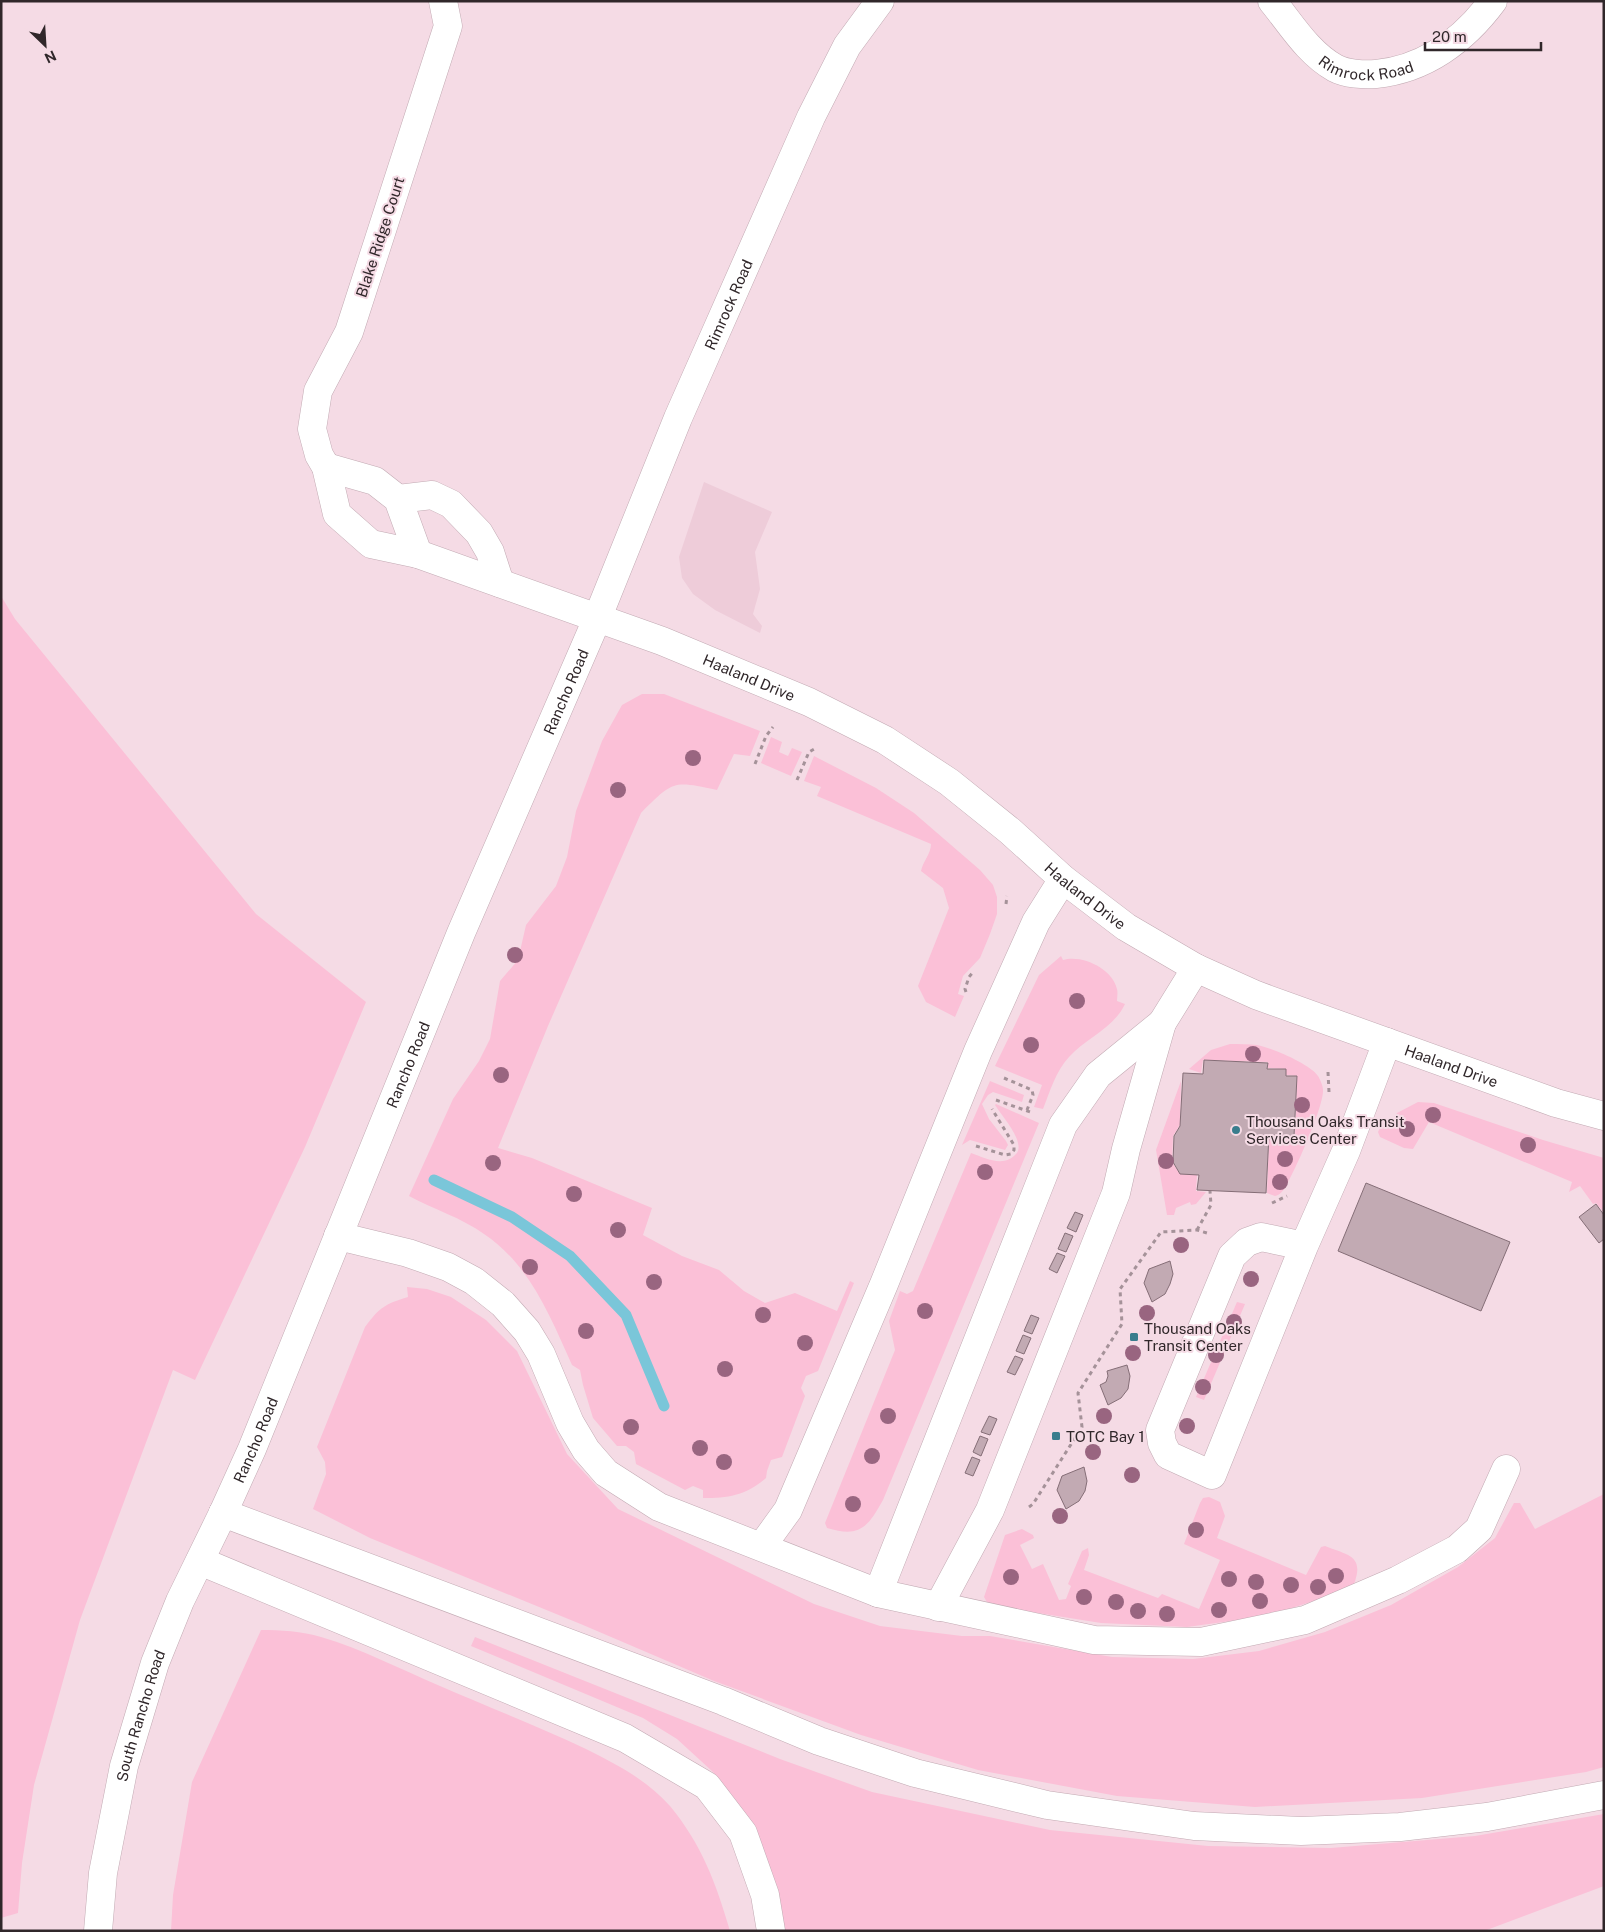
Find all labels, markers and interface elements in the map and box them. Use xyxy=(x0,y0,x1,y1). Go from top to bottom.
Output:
north arrow xyxy=(20,20,70,70)
scale bar xyxy=(1425,20,1541,52)
text: 20 m xyxy=(1432,28,1467,45)
text: N xyxy=(42,47,59,66)
street label: Rimrock Road xyxy=(1316,52,1416,83)
street label: Blake Ridge Court xyxy=(352,174,408,299)
street label: Rimrock Road xyxy=(701,257,756,352)
street label: Rancho Road xyxy=(540,646,591,737)
street label: Haaland Drive xyxy=(701,650,798,704)
street label: Haaland Drive xyxy=(1042,858,1129,932)
street label: Rancho Road xyxy=(383,1019,433,1110)
street label: Haaland Drive xyxy=(1402,1041,1500,1090)
place label: Thousand Oaks Transit Services Center xyxy=(1246,1113,1405,1147)
marker: Thousand Oaks Transit Services Center xyxy=(1230,1124,1242,1136)
place label: Thousand Oaks Transit Center xyxy=(1144,1320,1251,1354)
marker: Thousand Oaks Transit Center xyxy=(1128,1331,1140,1343)
street label: Rancho Road xyxy=(229,1394,281,1485)
place label: TOTC Bay 1 xyxy=(1066,1428,1145,1445)
marker: TOTC Bay 1 xyxy=(1050,1430,1062,1442)
street label: South Rancho Road xyxy=(113,1647,168,1783)

